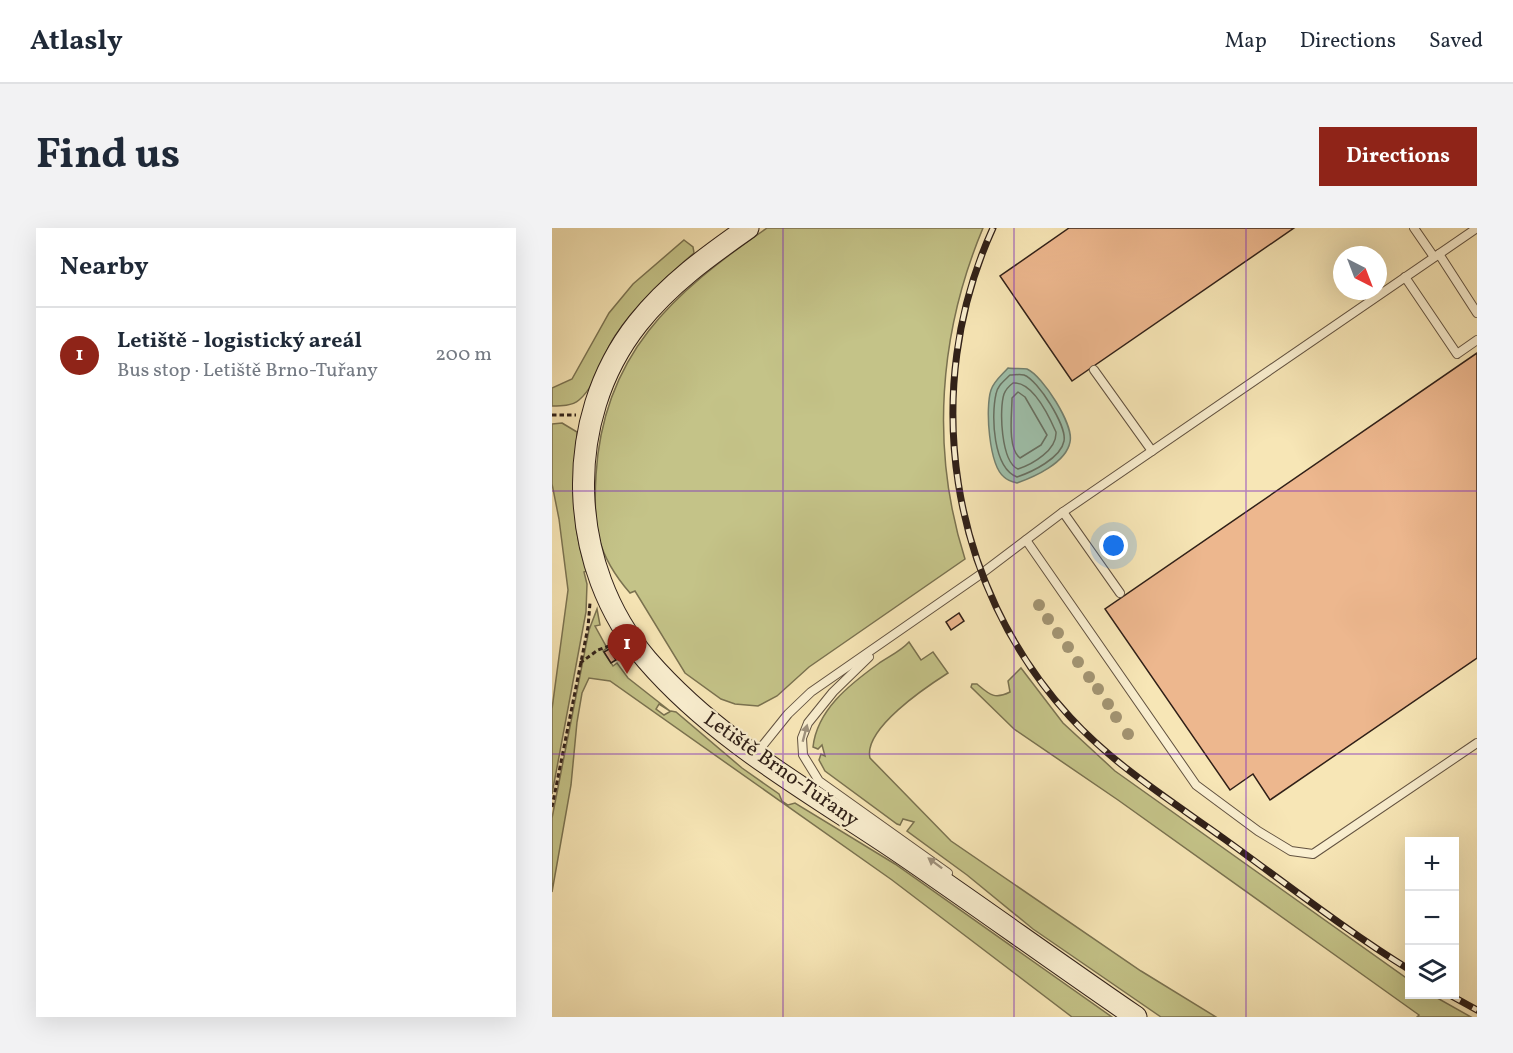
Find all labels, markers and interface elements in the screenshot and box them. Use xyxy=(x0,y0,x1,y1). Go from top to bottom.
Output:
text: Atlasly xyxy=(30,22,123,61)
text: Map xyxy=(1225,27,1267,56)
text: Directions xyxy=(1300,27,1396,56)
text: Saved xyxy=(1429,27,1483,56)
text: Find us xyxy=(36,127,180,186)
button: Directions xyxy=(1319,127,1477,186)
north arrow xyxy=(1333,246,1387,300)
text: Nearby xyxy=(60,249,149,285)
text: Letiště - logistický areál xyxy=(117,326,362,357)
text: 1 xyxy=(75,341,84,369)
text: 200 m xyxy=(435,341,492,369)
text: Bus stop · Letiště Brno-Tuřany xyxy=(117,357,378,385)
your location xyxy=(1099,531,1128,560)
pin: 1 xyxy=(608,624,646,674)
street label: Letiště Brno-Tuřany xyxy=(697,705,865,835)
one-way arrow xyxy=(801,724,810,742)
map controls xyxy=(1405,837,1459,999)
button: + xyxy=(1405,837,1459,891)
one-way arrow xyxy=(927,857,943,869)
button: − xyxy=(1405,891,1459,945)
button: layers xyxy=(1405,945,1459,999)

